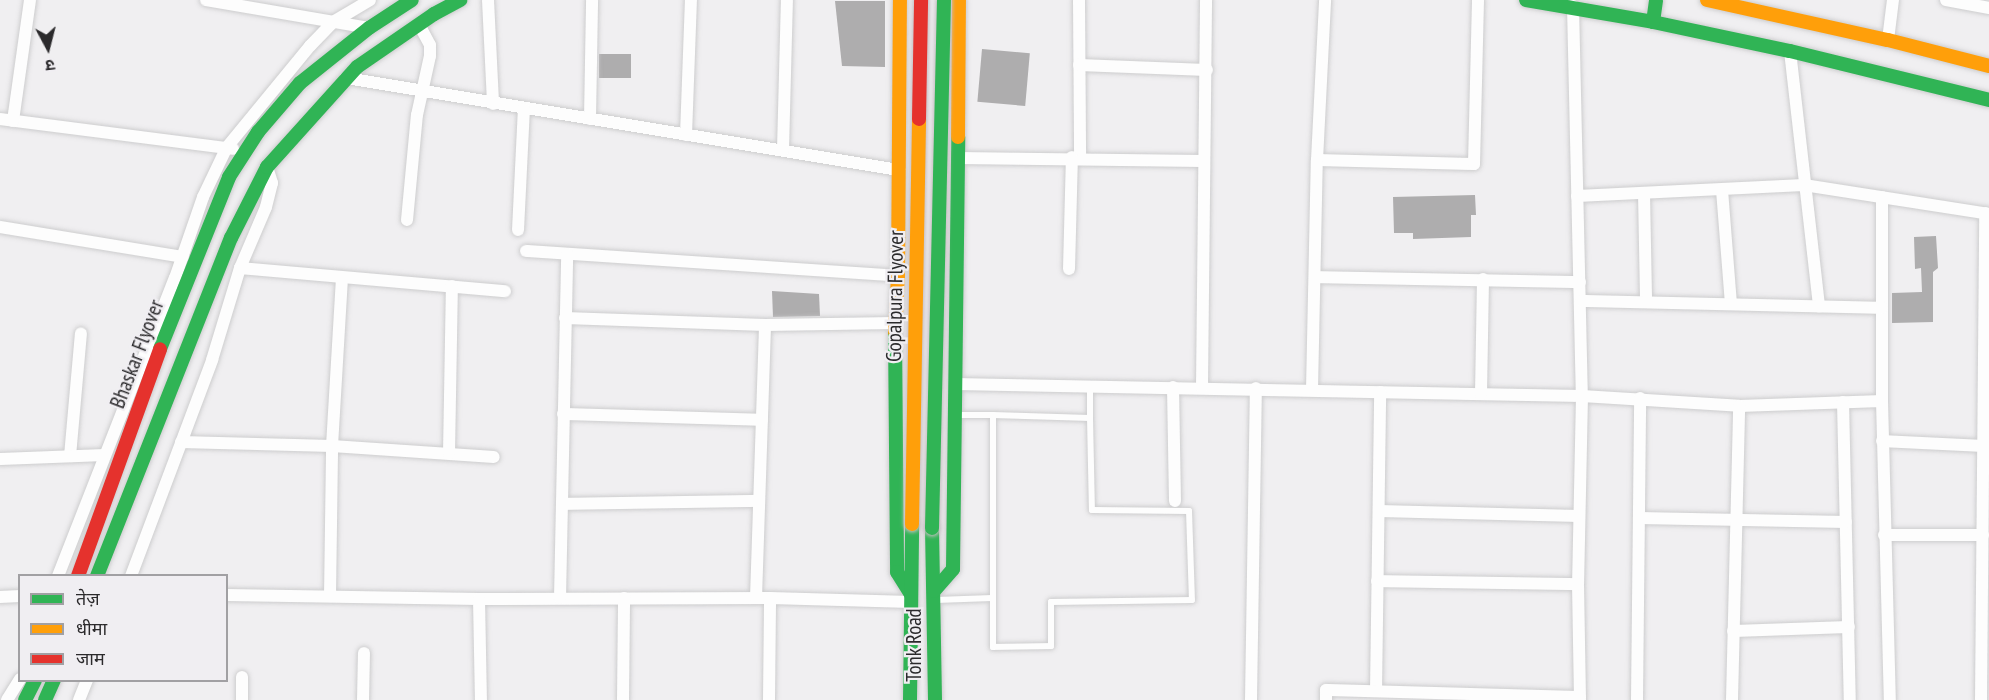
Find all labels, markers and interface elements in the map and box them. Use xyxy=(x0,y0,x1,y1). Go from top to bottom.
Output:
north arrow xyxy=(18,18,78,78)
text: उ xyxy=(44,55,56,76)
street label: Gopalpura Flyover xyxy=(881,230,909,362)
street label: Bhaskar Flyover xyxy=(105,296,169,412)
legend xyxy=(18,574,228,682)
text: तेज़ xyxy=(76,587,100,610)
street label: Tonk Road xyxy=(901,608,927,682)
text: धीमा xyxy=(76,617,107,640)
text: जाम xyxy=(76,647,105,670)

